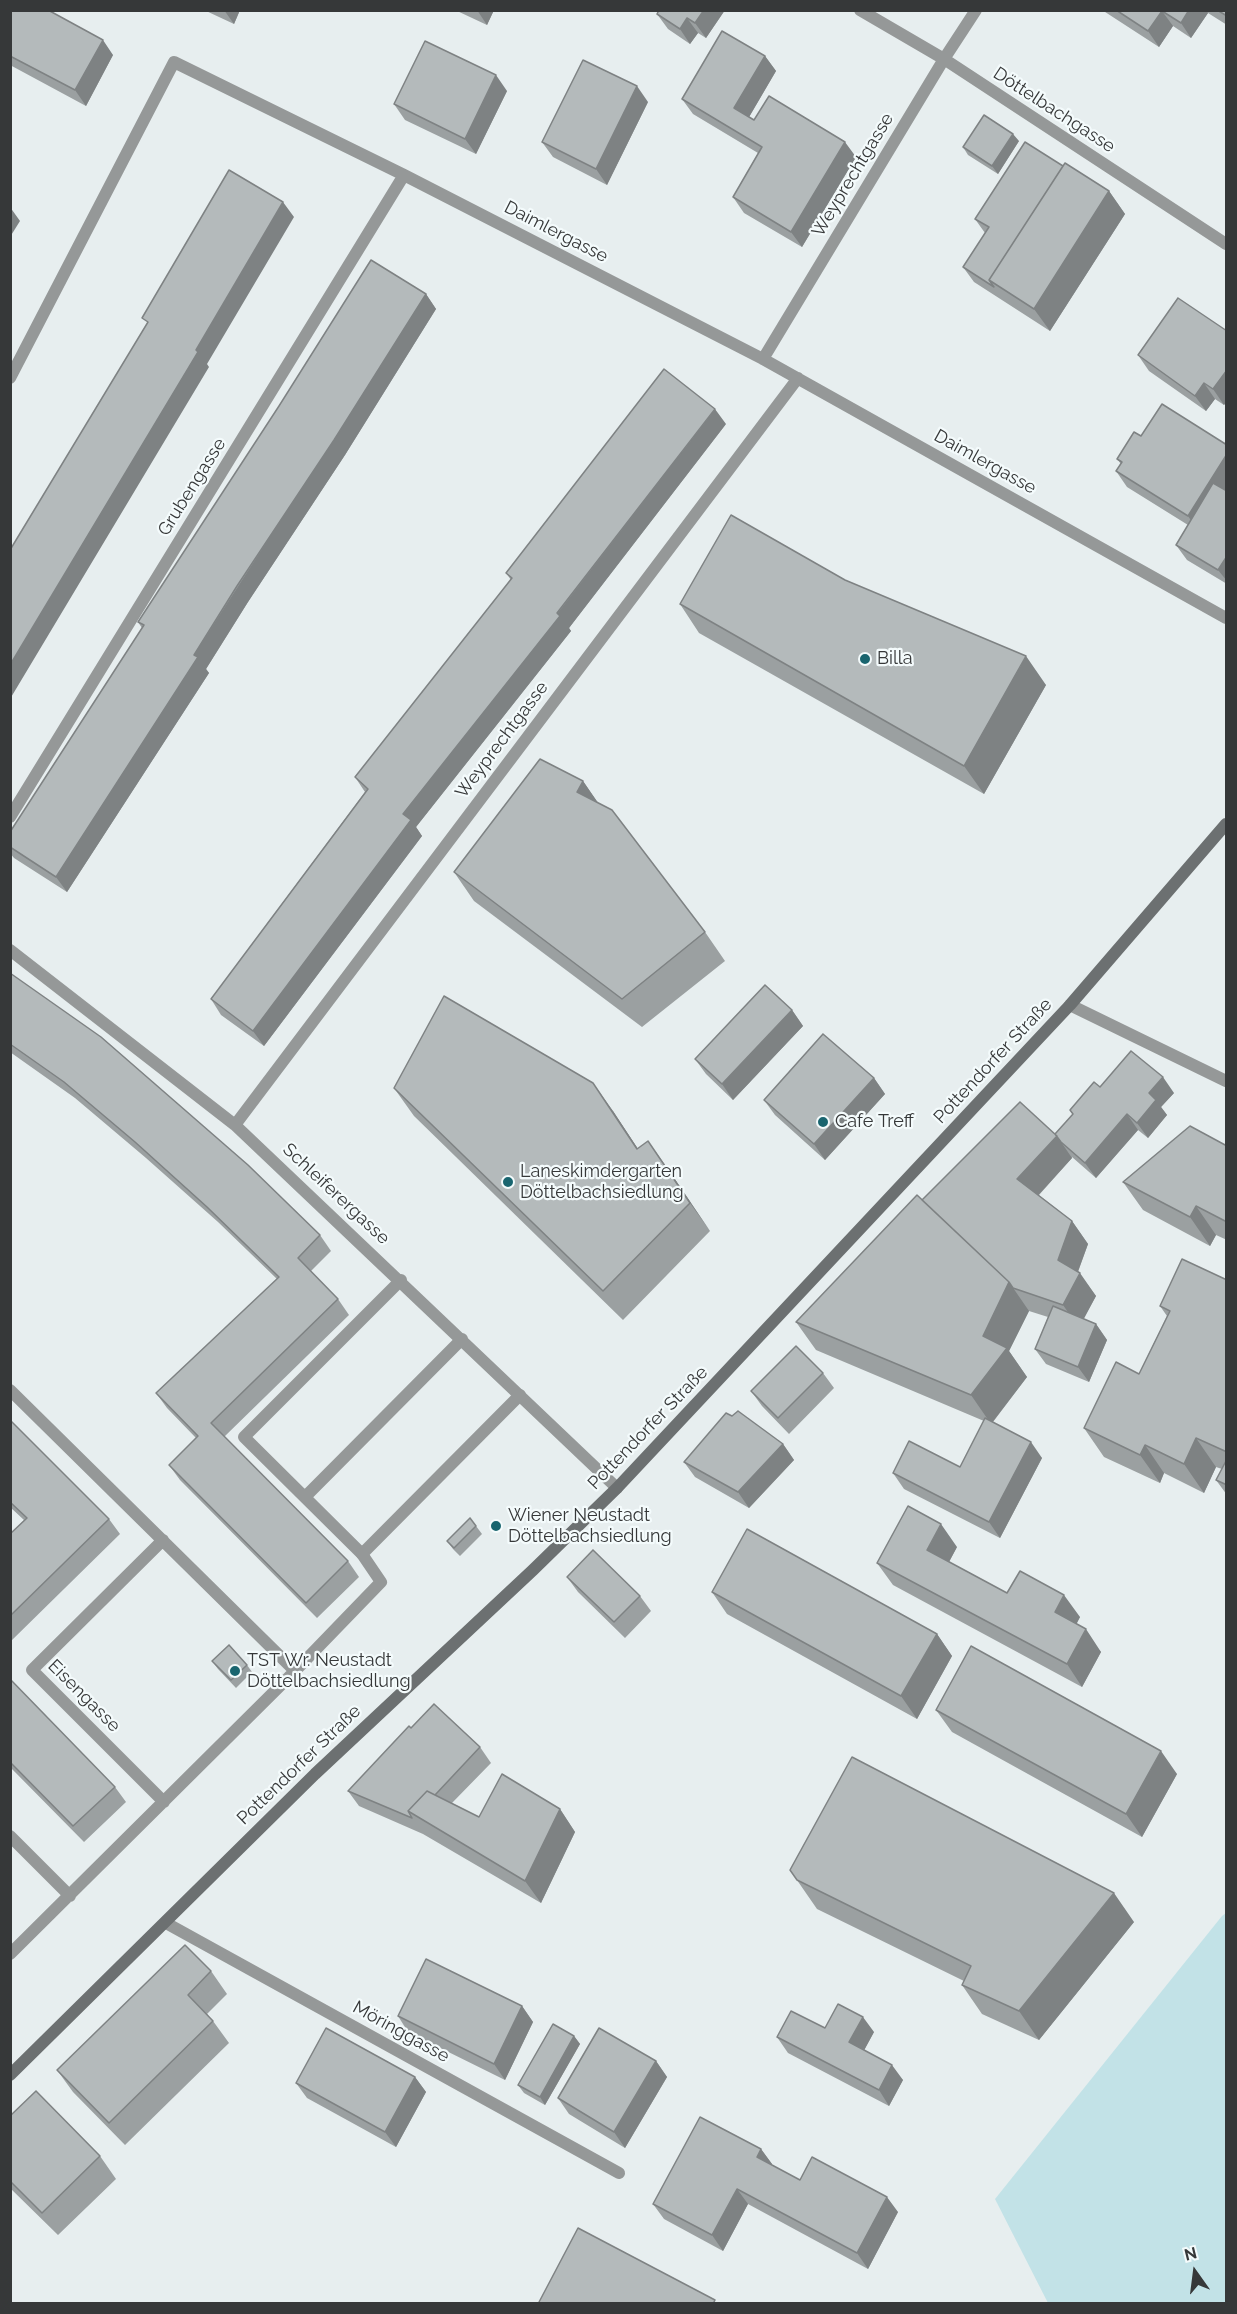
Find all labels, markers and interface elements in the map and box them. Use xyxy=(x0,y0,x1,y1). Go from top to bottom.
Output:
street label: Döttelbachgasse xyxy=(989,63,1119,157)
street label: Weyprechtgasse xyxy=(808,109,898,241)
street label: Daimlergasse xyxy=(501,197,611,267)
street label: Daimlergasse xyxy=(930,425,1040,499)
street label: Grubengasse xyxy=(153,434,231,540)
place label: Billa xyxy=(877,648,913,670)
marker: Billa xyxy=(858,652,872,666)
street label: Weyprechtgasse xyxy=(451,677,553,803)
street label: Pottendorfer Straße xyxy=(929,994,1057,1128)
place label: Cafe Treff xyxy=(835,1111,914,1133)
marker: Cafe Treff xyxy=(816,1115,830,1129)
street label: Schleiferergasse xyxy=(278,1139,394,1249)
place label: Laneskimdergarten Döttelbachsiedlung xyxy=(520,1161,684,1204)
marker: Laneskimdergarten Döttelbachsiedlung xyxy=(501,1175,515,1189)
street label: Pottendorfer Straße xyxy=(584,1362,712,1494)
place label: Wiener Neustadt Döttelbachsiedlung xyxy=(508,1505,672,1547)
marker: Wiener Neustadt Döttelbachsiedlung xyxy=(489,1519,503,1533)
place label: TST Wr. Neustadt Döttelbachsiedlung xyxy=(247,1650,411,1692)
street label: Eisengasse xyxy=(43,1655,125,1737)
marker: TST Wr. Neustadt Döttelbachsiedlung xyxy=(228,1664,242,1678)
street label: Pottendorfer Straße xyxy=(233,1701,365,1829)
street label: Möringgasse xyxy=(349,1997,453,2067)
north arrow xyxy=(1165,2242,1225,2302)
text: N xyxy=(1182,2243,1199,2265)

